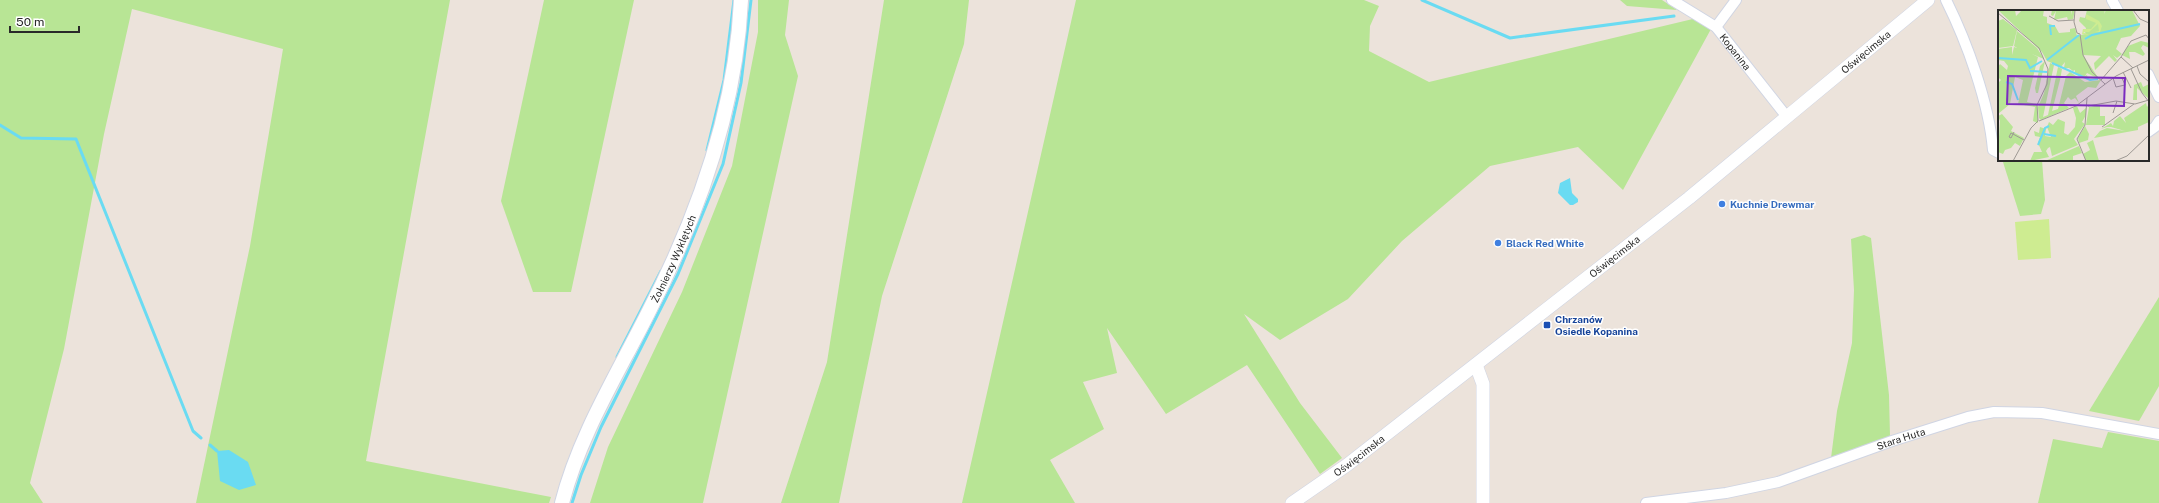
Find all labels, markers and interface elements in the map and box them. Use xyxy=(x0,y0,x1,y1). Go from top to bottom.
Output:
scale bar xyxy=(10,8,79,34)
inset map xyxy=(1998,10,2149,161)
text: 50 m xyxy=(16,15,44,29)
street label: Oświęcimska xyxy=(1838,28,1893,76)
street label: Kopanina xyxy=(1717,31,1754,72)
place label: Kuchnie Drewmar xyxy=(1730,198,1814,210)
marker: Kuchnie Drewmar xyxy=(1717,199,1727,209)
street label: Żołnierzy Wyklętych xyxy=(648,213,698,304)
street label: Oświęcimska xyxy=(1587,233,1642,280)
place label: Black Red White xyxy=(1506,237,1584,249)
marker: Black Red White xyxy=(1493,238,1503,248)
place label: Chrzanów Osiedle Kopanina xyxy=(1555,313,1638,337)
marker: Chrzanów Osiedle Kopanina xyxy=(1542,320,1552,330)
street label: Stara Huta xyxy=(1875,425,1927,452)
street label: Oświęcimska xyxy=(1331,432,1387,479)

